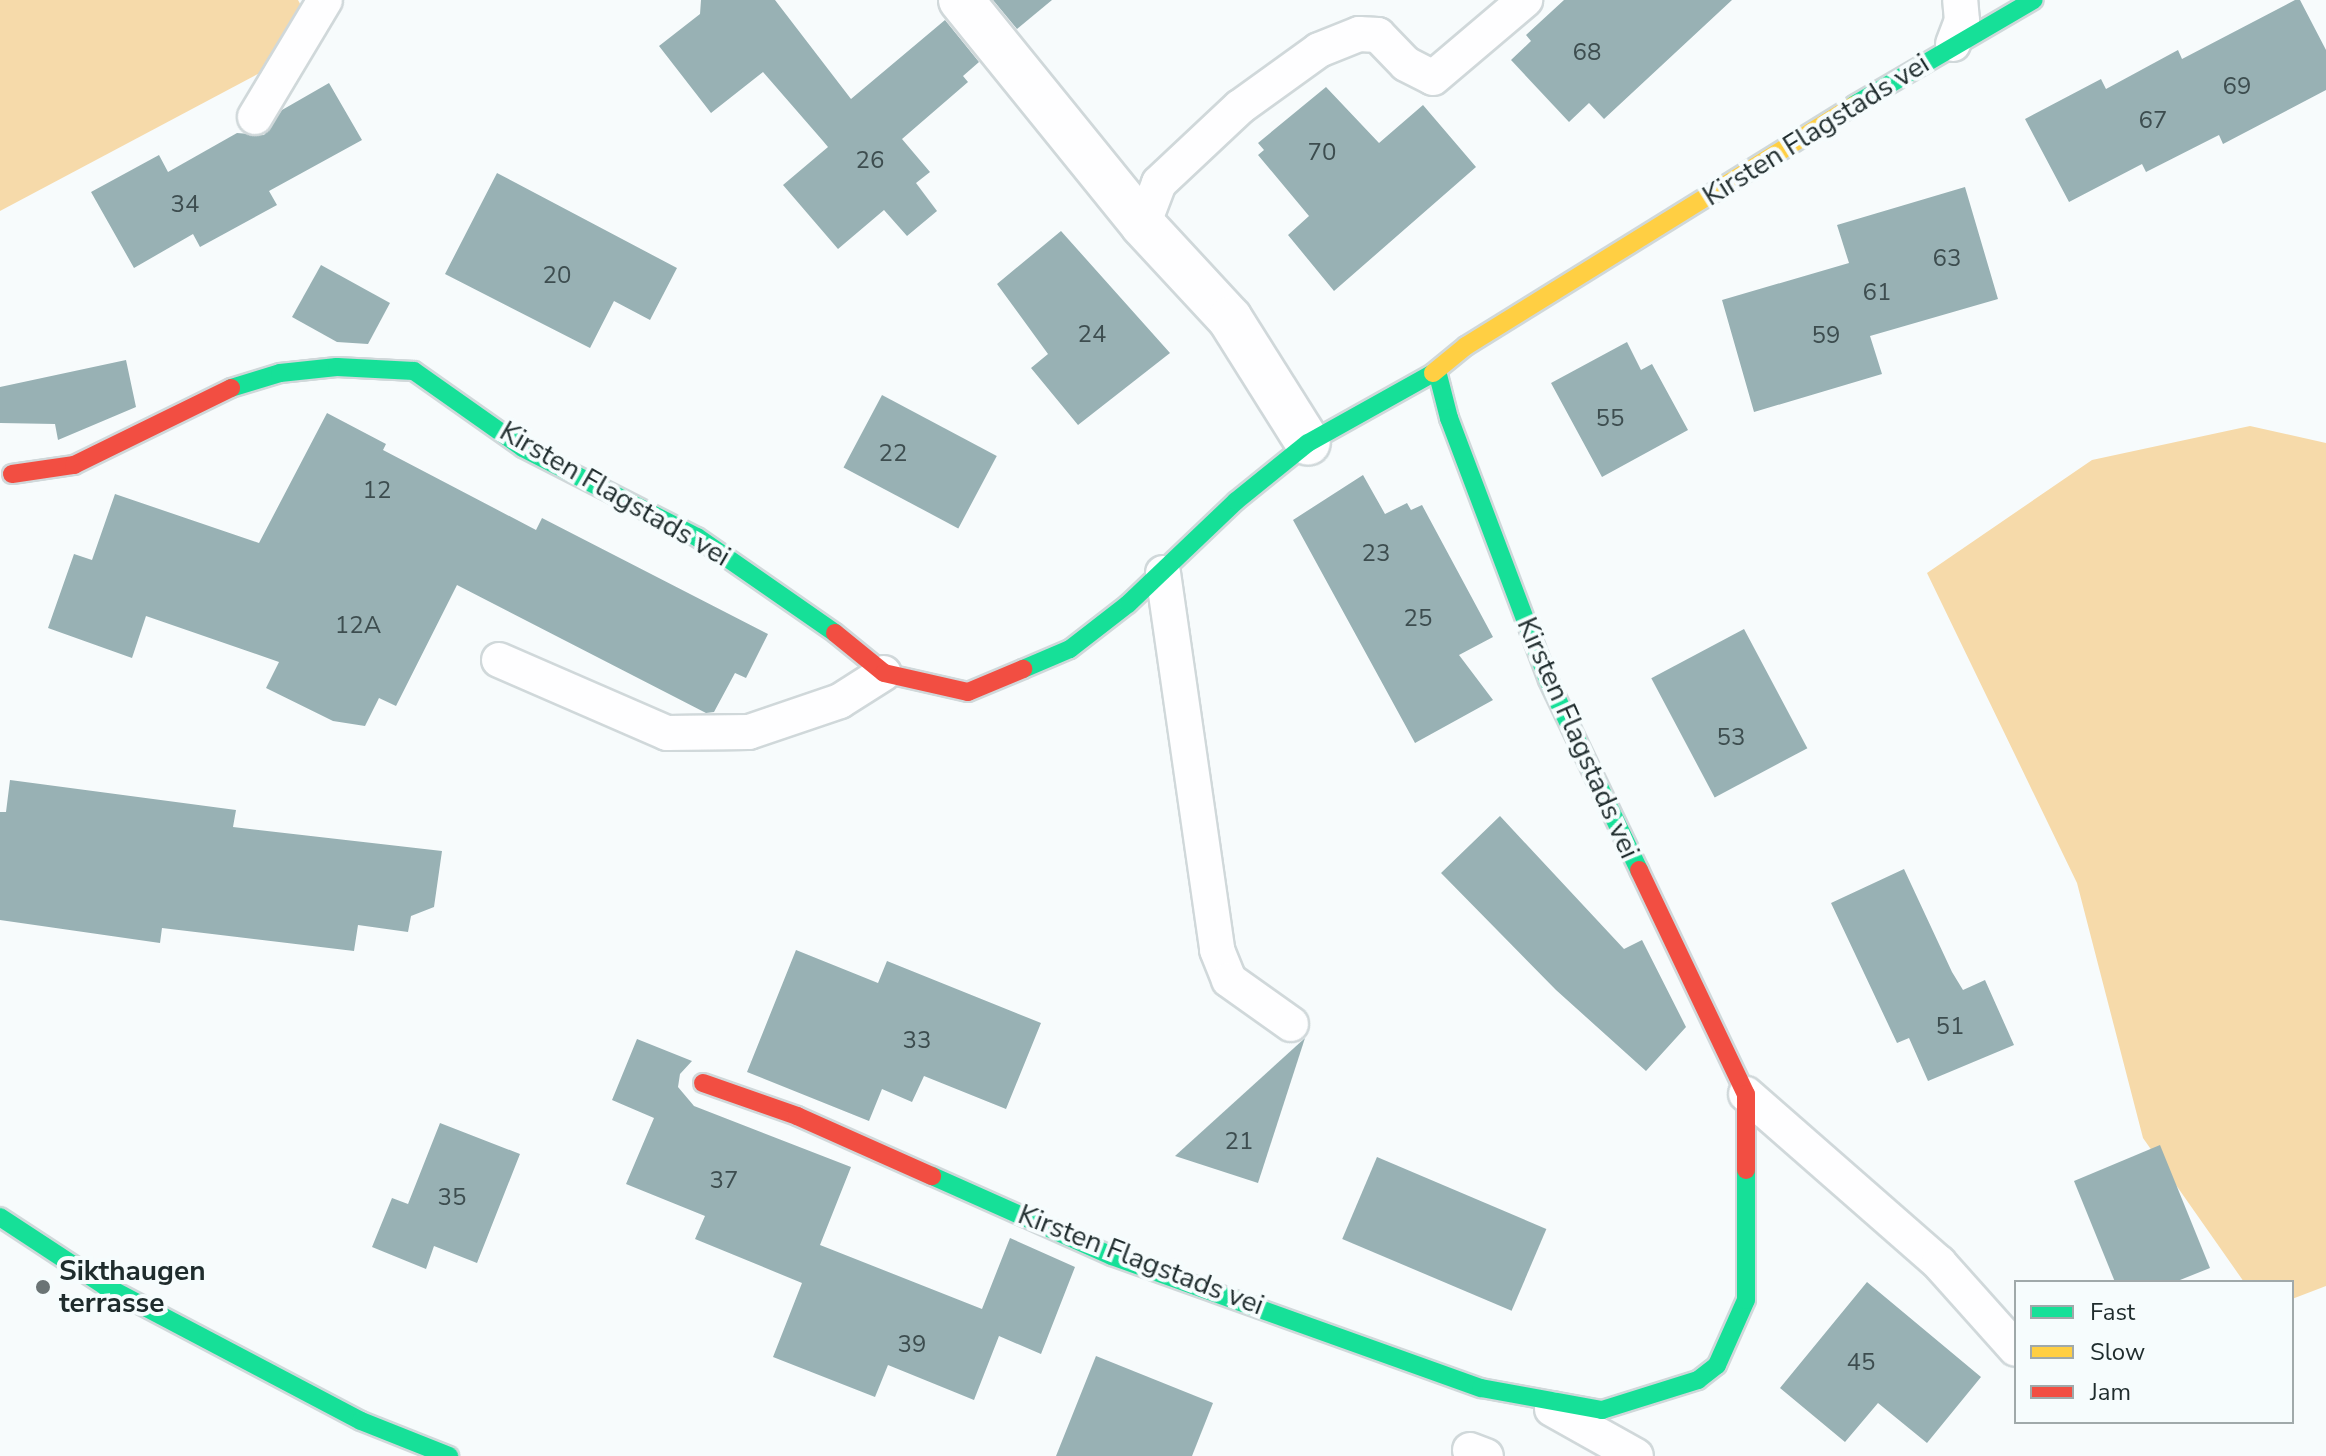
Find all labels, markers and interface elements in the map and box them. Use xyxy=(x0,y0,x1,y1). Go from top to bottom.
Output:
house number: 68 xyxy=(1573,39,1601,67)
street label: Kirsten Flagstads vei xyxy=(1697,47,1935,213)
house number: 69 xyxy=(2223,73,2251,101)
house number: 67 xyxy=(2139,107,2167,135)
house number: 70 xyxy=(1308,139,1336,167)
house number: 26 xyxy=(856,147,884,175)
house number: 34 xyxy=(171,191,199,219)
house number: 63 xyxy=(1933,245,1961,273)
house number: 20 xyxy=(543,262,571,290)
house number: 61 xyxy=(1863,279,1891,307)
house number: 24 xyxy=(1078,321,1106,349)
house number: 59 xyxy=(1812,322,1840,350)
house number: 55 xyxy=(1596,405,1624,433)
street label: Kirsten Flagstads vei xyxy=(494,414,736,574)
house number: 22 xyxy=(879,440,907,468)
house number: 12 xyxy=(363,477,391,505)
house number: 23 xyxy=(1362,540,1390,568)
house number: 25 xyxy=(1404,605,1432,633)
house number: 12A xyxy=(335,612,381,640)
street label: Kirsten Flagstads vei xyxy=(1510,612,1646,864)
house number: 53 xyxy=(1717,724,1745,752)
house number: 51 xyxy=(1936,1013,1964,1041)
house number: 33 xyxy=(903,1027,931,1055)
house number: 21 xyxy=(1225,1128,1253,1156)
house number: 37 xyxy=(710,1167,738,1195)
house number: 35 xyxy=(438,1184,466,1212)
street label: Kirsten Flagstads vei xyxy=(1013,1198,1269,1322)
place label: Sikthaugen terrasse xyxy=(59,1254,206,1320)
marker: Sikthaugen terrasse xyxy=(34,1278,52,1296)
legend xyxy=(2014,1280,2294,1424)
text: Fast xyxy=(2090,1296,2135,1328)
house number: 39 xyxy=(898,1331,926,1359)
text: Slow xyxy=(2090,1336,2145,1368)
house number: 45 xyxy=(1847,1349,1875,1377)
text: Jam xyxy=(2090,1376,2131,1408)

